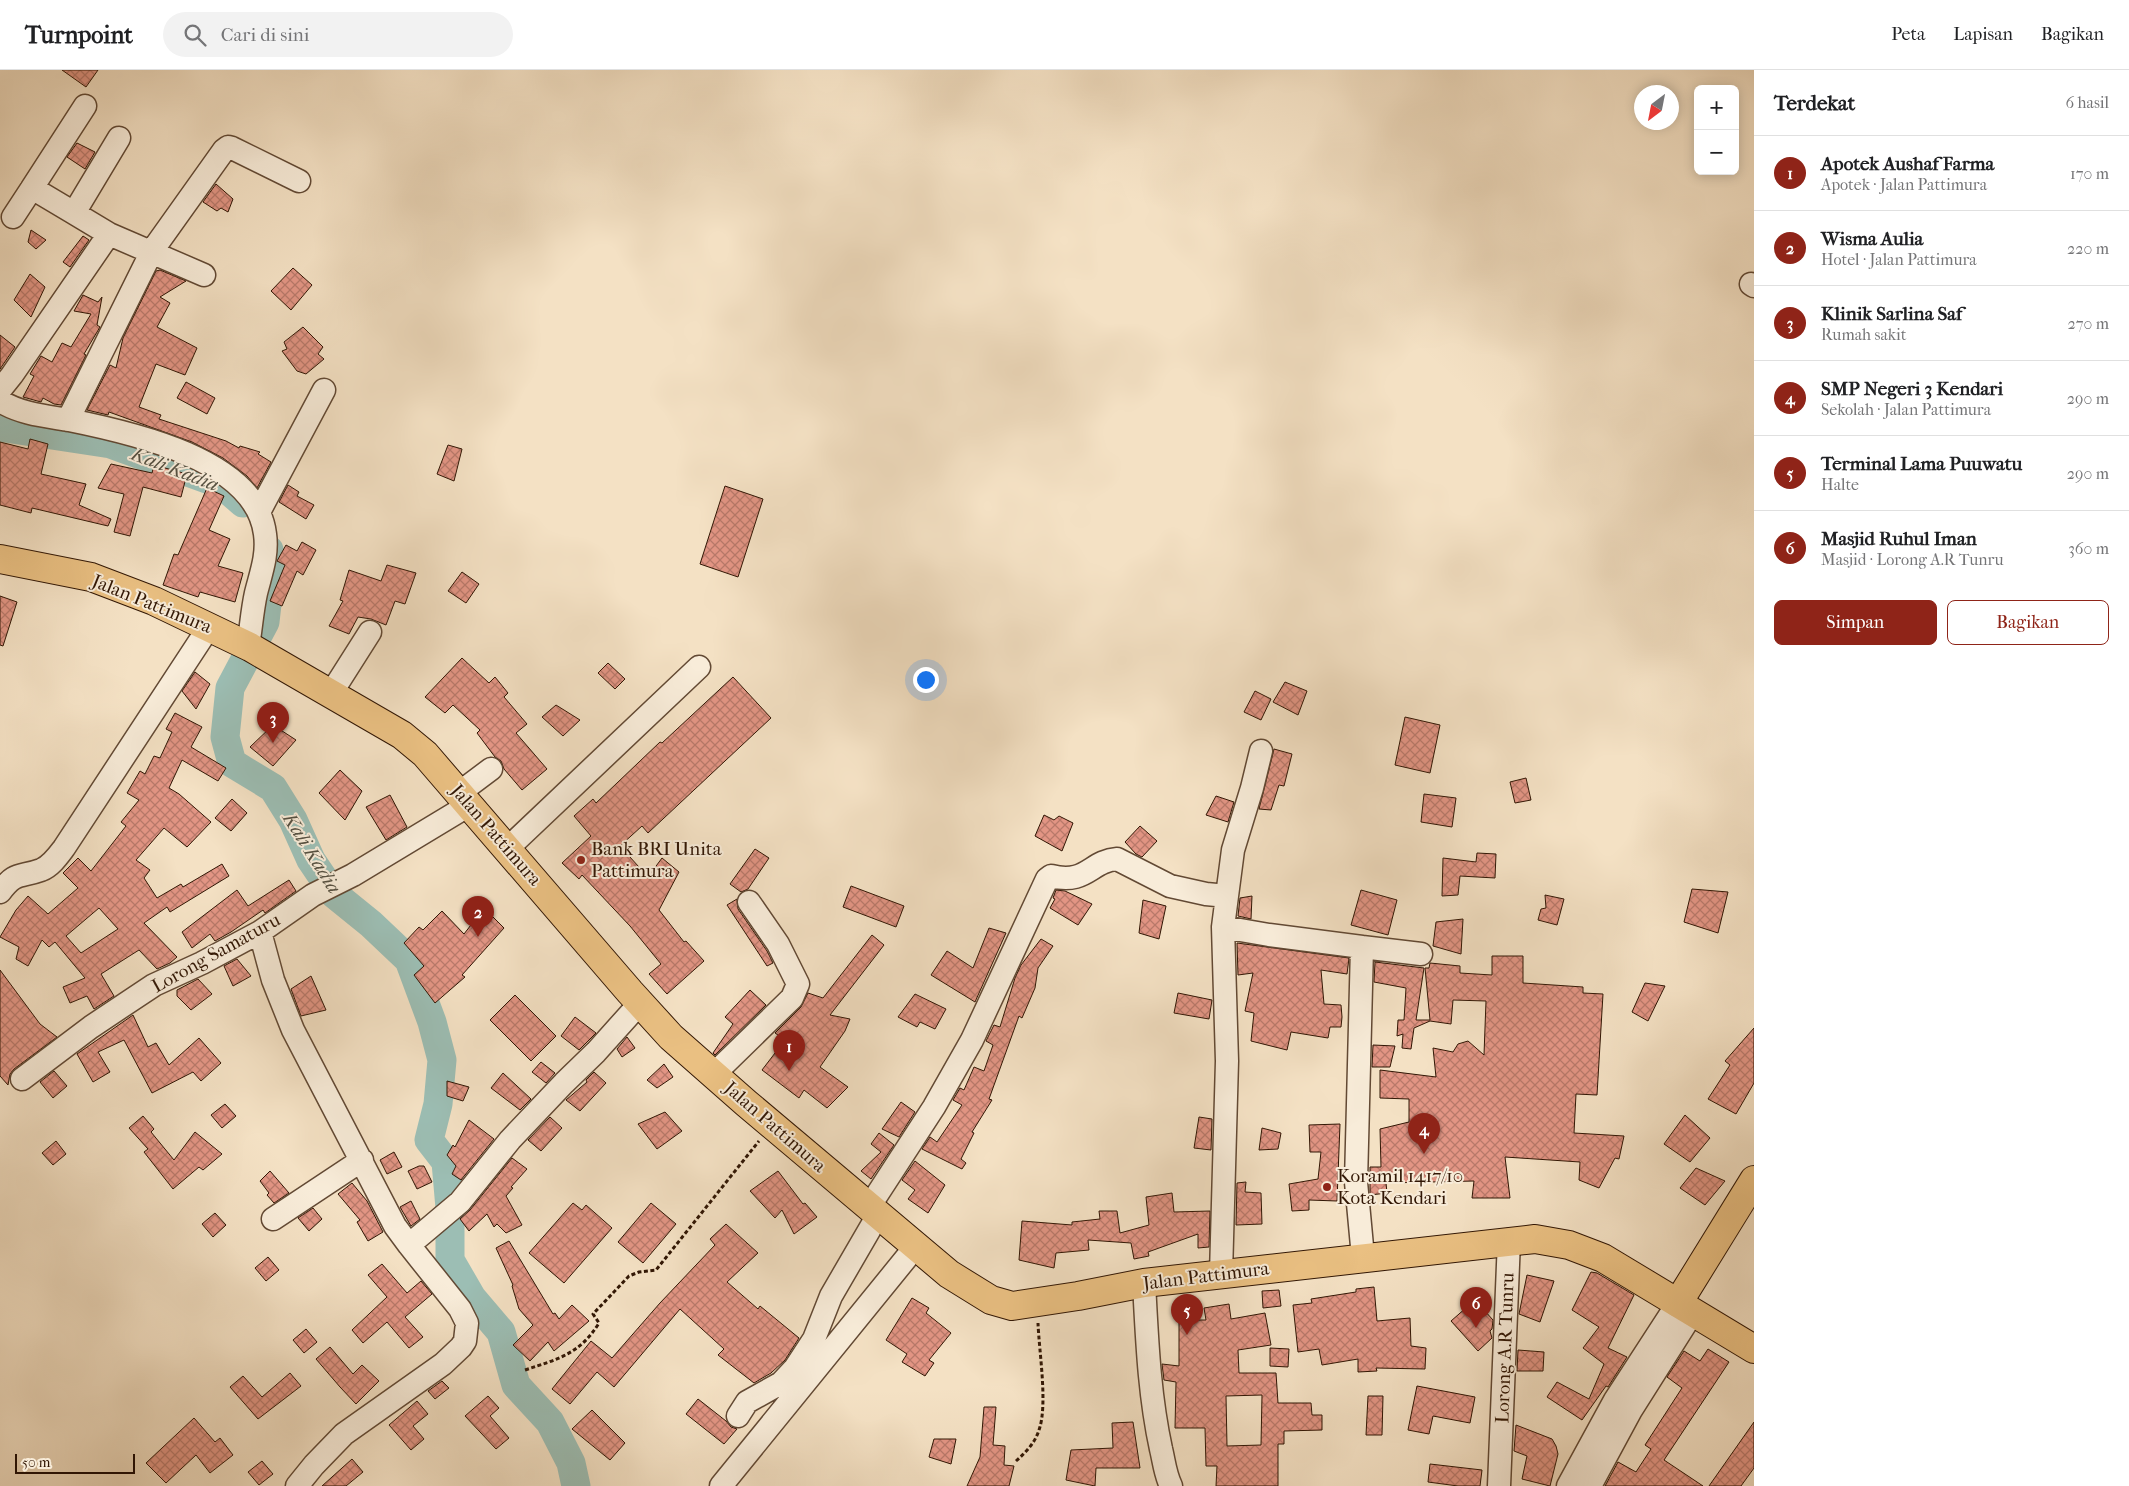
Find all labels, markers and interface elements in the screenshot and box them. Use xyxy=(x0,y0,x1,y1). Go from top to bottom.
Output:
search box xyxy=(163,12,513,57)
text: Turnpoint xyxy=(25,21,133,49)
icon: search xyxy=(181,21,209,49)
text: Cari di sini xyxy=(221,24,309,46)
text: Peta xyxy=(1891,24,1925,45)
text: Lapisan xyxy=(1953,24,2013,45)
text: Bagikan xyxy=(2041,24,2104,45)
north arrow xyxy=(1634,85,1679,130)
map controls xyxy=(1694,85,1739,175)
button: + xyxy=(1694,85,1739,130)
text: Terdekat xyxy=(1774,91,1855,115)
text: 6 hasil xyxy=(2065,93,2109,112)
button: − xyxy=(1694,130,1739,175)
text: Apotek Aushaf Farma xyxy=(1821,153,1994,175)
text: 1 xyxy=(1787,164,1793,183)
text: 170 m xyxy=(2070,164,2109,183)
text: Apotek · Jalan Pattimura xyxy=(1821,175,1987,194)
text: Wisma Aulia xyxy=(1821,228,1923,250)
text: 2 xyxy=(1786,239,1794,258)
text: 220 m xyxy=(2067,239,2109,258)
text: Hotel · Jalan Pattimura xyxy=(1821,250,1977,269)
text: Klinik Sarlina Saf xyxy=(1821,303,1962,325)
text: 3 xyxy=(1787,314,1793,333)
text: 270 m xyxy=(2068,314,2109,333)
text: Rumah sakit xyxy=(1821,325,1906,344)
text: SMP Negeri 3 Kendari xyxy=(1821,378,2003,400)
text: 4 xyxy=(1785,389,1795,408)
text: 290 m xyxy=(2067,389,2109,408)
text: Sekolah · Jalan Pattimura xyxy=(1821,400,1991,419)
water label: Kali Kadia xyxy=(126,441,222,496)
text: Terminal Lama Puuwatu xyxy=(1821,453,2022,475)
text: 5 xyxy=(1787,464,1793,483)
text: 290 m xyxy=(2067,464,2109,483)
text: Halte xyxy=(1821,475,1859,494)
text: Masjid Ruhul Iman xyxy=(1821,528,1977,550)
text: 6 xyxy=(1786,539,1794,558)
text: 360 m xyxy=(2068,539,2109,558)
text: Masjid · Lorong A.R Tunru xyxy=(1821,550,2004,569)
street label: Jalan Pattimura xyxy=(87,569,215,638)
button: Simpan xyxy=(1774,600,1937,645)
button: Bagikan xyxy=(1947,600,2109,645)
your location xyxy=(913,667,939,693)
pin: 3 xyxy=(257,702,289,743)
street label: Jalan Pattimura xyxy=(445,778,546,890)
water label: Kali Kadia xyxy=(277,807,346,898)
place label: Bank BRI Unita Pattimura xyxy=(591,838,722,882)
marker: Bank BRI Unita Pattimura xyxy=(575,854,587,866)
pin: 2 xyxy=(462,896,494,937)
street label: Lorong Samaturu xyxy=(148,909,284,997)
pin: 1 xyxy=(773,1030,805,1071)
street label: Jalan Pattimura xyxy=(718,1076,830,1177)
pin: 4 xyxy=(1408,1113,1440,1154)
place label: Koramil 1417/10 Kota Kendari xyxy=(1337,1165,1463,1209)
marker: Koramil 1417/10 Kota Kendari xyxy=(1321,1181,1333,1193)
street label: Jalan Pattimura xyxy=(1140,1257,1271,1295)
street label: Lorong A.R Tunru xyxy=(1491,1272,1519,1424)
pin: 6 xyxy=(1460,1287,1492,1328)
pin: 5 xyxy=(1171,1294,1203,1335)
scale bar xyxy=(15,1451,135,1474)
text: 50 m xyxy=(22,1454,50,1471)

